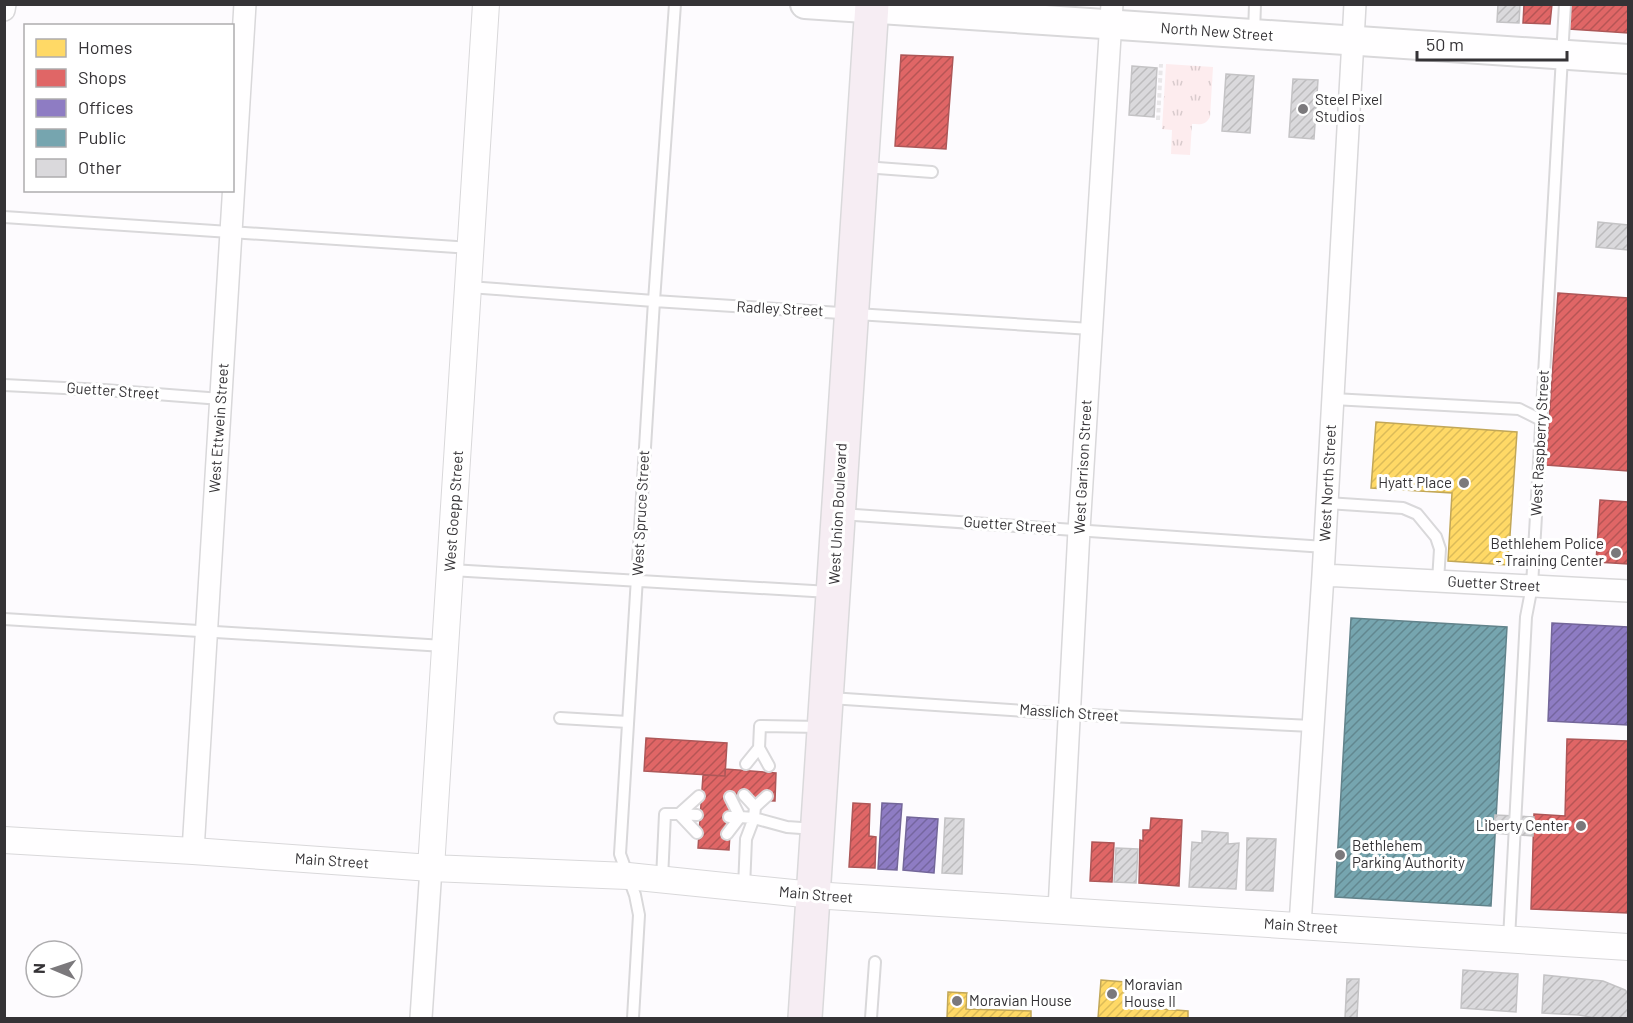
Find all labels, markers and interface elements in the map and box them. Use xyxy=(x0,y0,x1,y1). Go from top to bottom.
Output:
street label: North New Street xyxy=(1160,18,1274,44)
legend xyxy=(24,24,234,192)
scale bar xyxy=(1417,24,1567,62)
text: 50 m xyxy=(1426,33,1464,55)
text: Homes xyxy=(78,36,132,58)
text: Shops xyxy=(78,66,127,88)
place label: Steel Pixel Studios xyxy=(1315,90,1382,125)
text: Offices xyxy=(78,96,134,118)
marker: Steel Pixel Studios xyxy=(1296,102,1310,116)
text: Public xyxy=(78,126,126,148)
text: Other xyxy=(78,156,122,178)
street label: Radley Street xyxy=(736,297,824,319)
street label: West Ettwein Street xyxy=(204,362,232,494)
street label: West Raspberry Street xyxy=(1526,369,1552,517)
street label: Guetter Street xyxy=(66,378,160,402)
street label: West Garrison Street xyxy=(1069,399,1095,535)
street label: West North Street xyxy=(1315,424,1339,542)
street label: West Union Boulevard xyxy=(824,443,850,585)
street label: West Spruce Street xyxy=(628,449,652,576)
street label: West Goepp Street xyxy=(440,450,466,572)
place label: Hyatt Place xyxy=(1378,473,1452,491)
marker: Hyatt Place xyxy=(1457,476,1471,490)
street label: Guetter Street xyxy=(963,512,1057,536)
place label: Bethlehem Police - Training Center xyxy=(1491,534,1605,569)
marker: Bethlehem Police - Training Center xyxy=(1609,546,1623,560)
street label: Guetter Street xyxy=(1447,572,1541,594)
street label: Masslich Street xyxy=(1019,700,1119,724)
place label: Liberty Center xyxy=(1476,816,1570,834)
marker: Liberty Center xyxy=(1574,819,1588,833)
place label: Bethlehem Parking Authority xyxy=(1352,836,1465,871)
street label: Main Street xyxy=(294,848,370,872)
marker: Bethlehem Parking Authority xyxy=(1333,848,1347,862)
street label: Main Street xyxy=(778,882,854,906)
street label: Main Street xyxy=(1263,913,1339,937)
north arrow xyxy=(24,939,84,999)
text: N xyxy=(29,963,48,974)
place label: Moravian House II xyxy=(1124,975,1183,1010)
marker: Moravian House II xyxy=(1105,987,1119,1001)
place label: Moravian House xyxy=(969,991,1072,1009)
marker: Moravian House xyxy=(950,994,964,1008)

